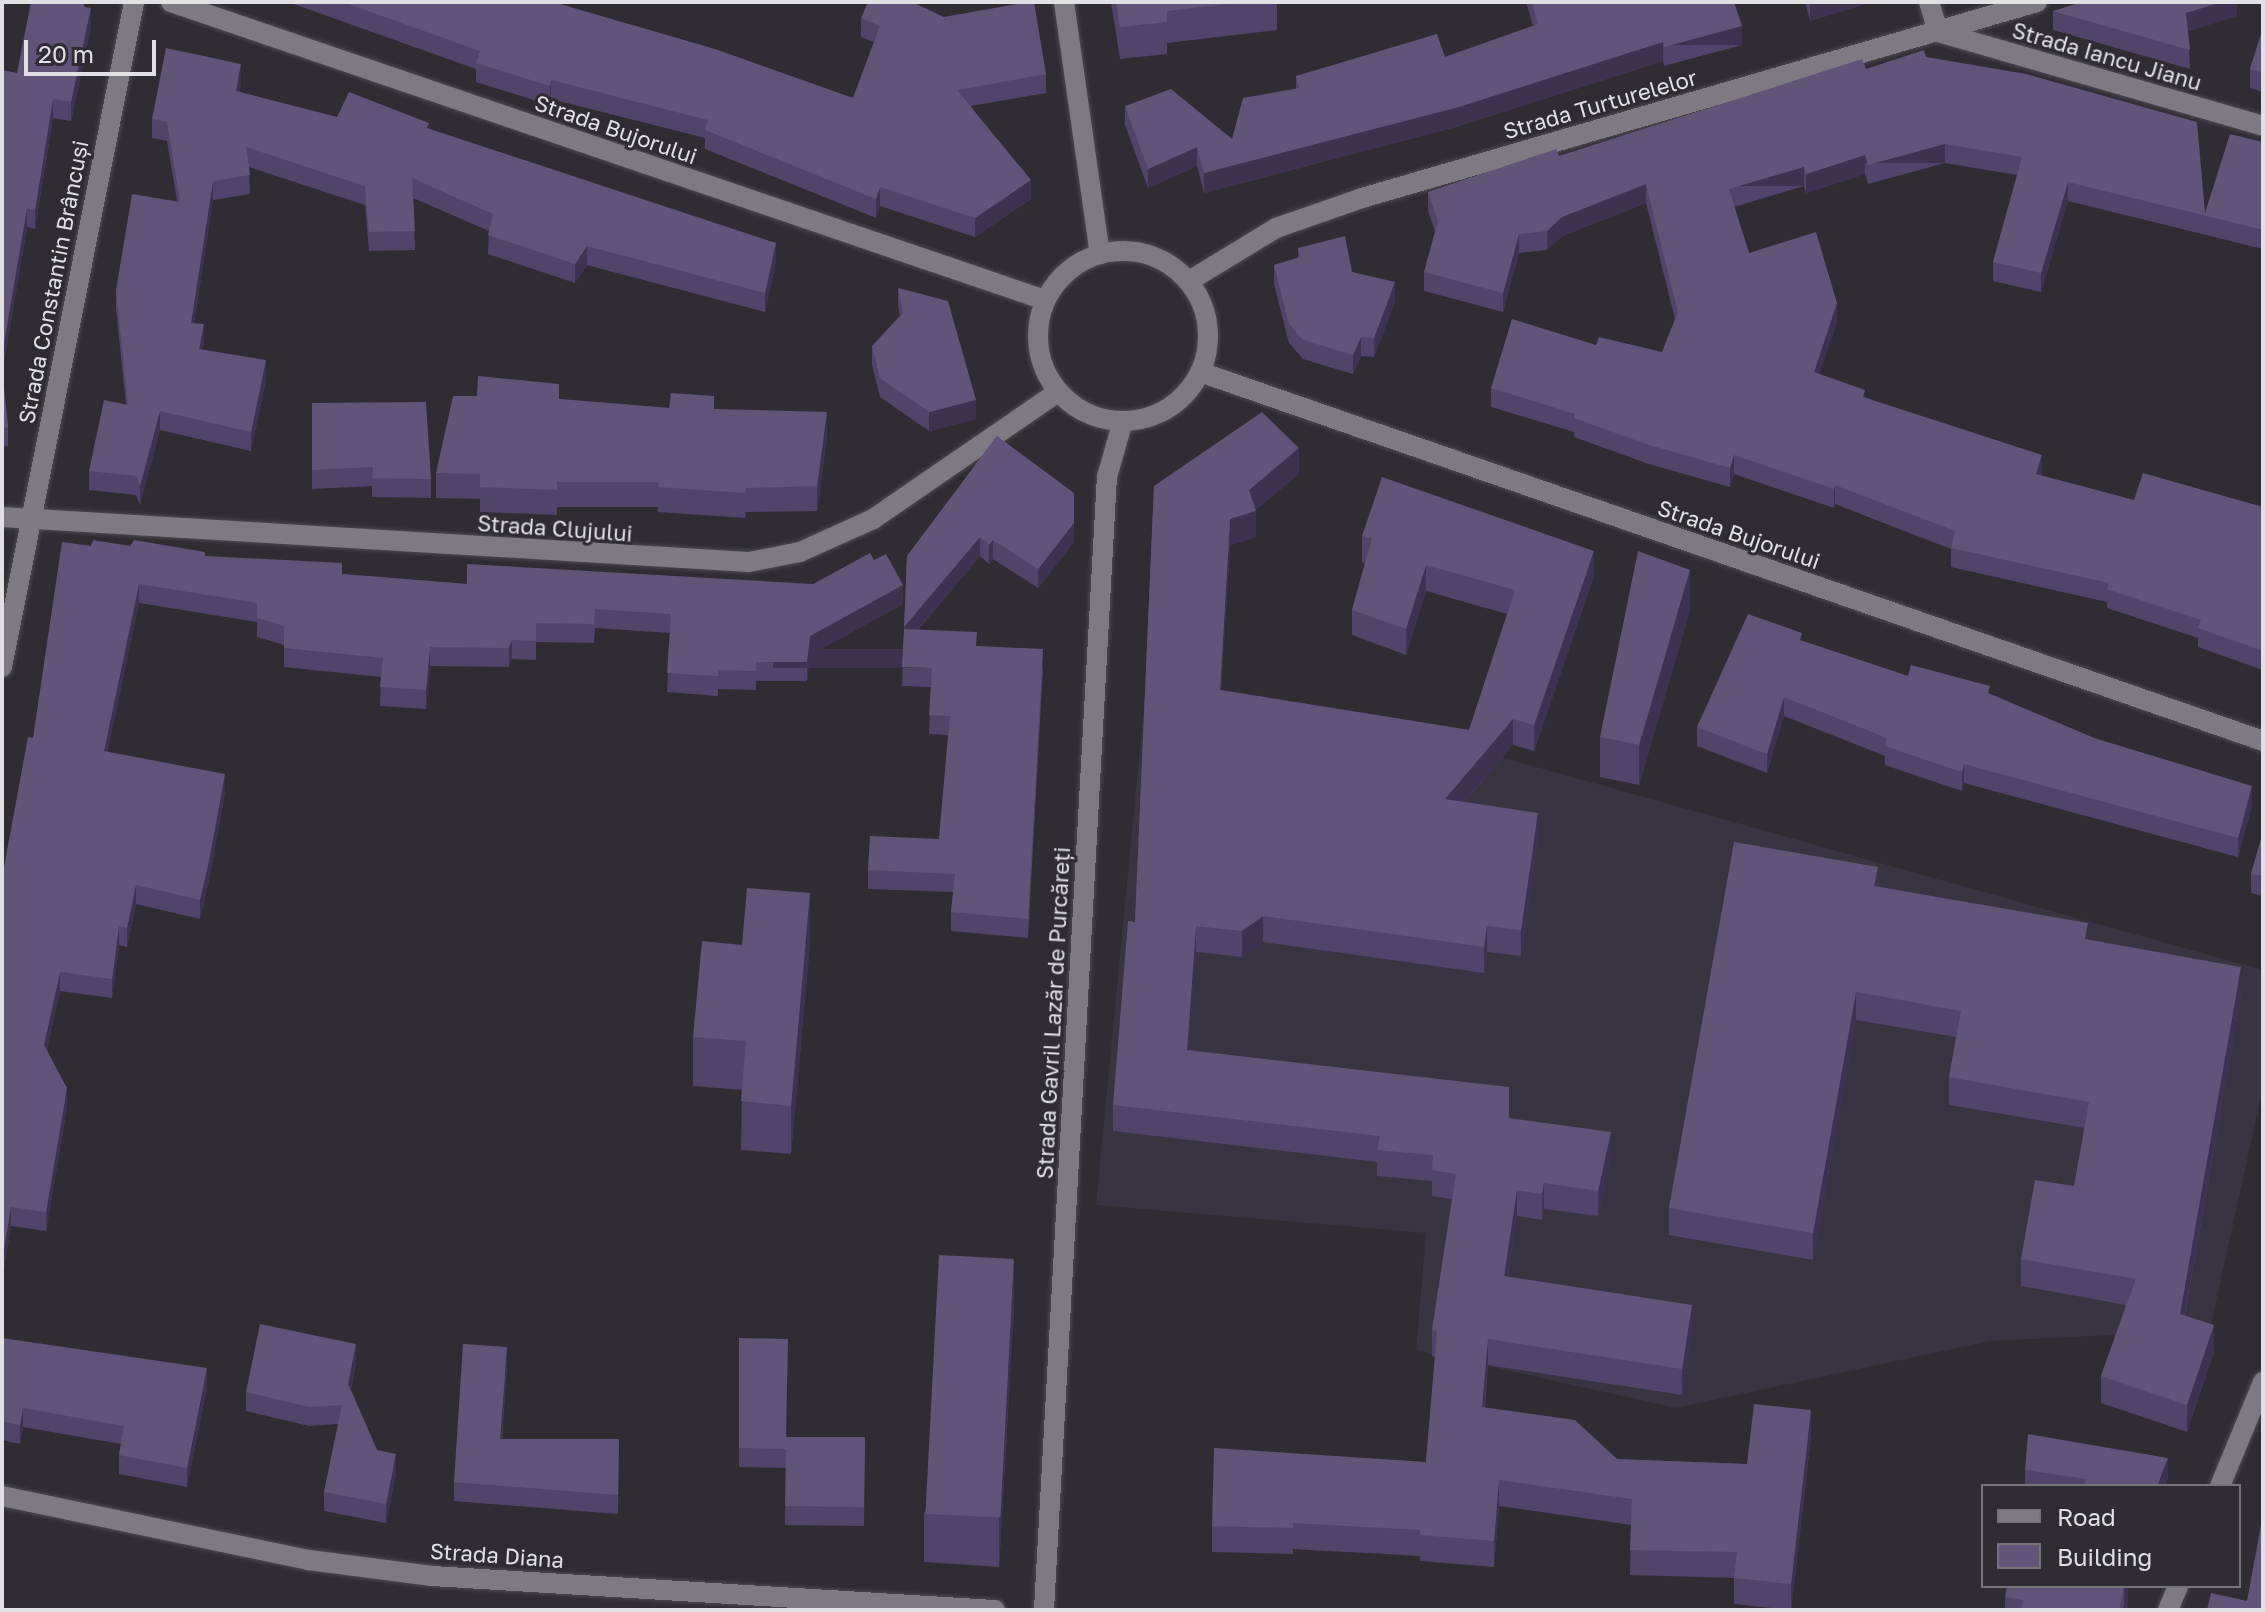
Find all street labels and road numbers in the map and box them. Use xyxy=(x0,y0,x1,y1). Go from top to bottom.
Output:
street label: Strada Iancu Jianu xyxy=(2009,16,2205,96)
street label: Strada Turturelelor xyxy=(1500,64,1700,144)
street label: Strada Bujorului xyxy=(531,89,701,169)
street label: Strada Constantin Brâncuși xyxy=(13,138,93,426)
street label: Strada Bujorului xyxy=(1654,494,1824,574)
street label: Strada Clujului xyxy=(477,509,633,547)
street label: Strada Gavril Lazăr de Purcăreți xyxy=(1031,846,1075,1180)
street label: Strada Diana xyxy=(429,1537,565,1573)

